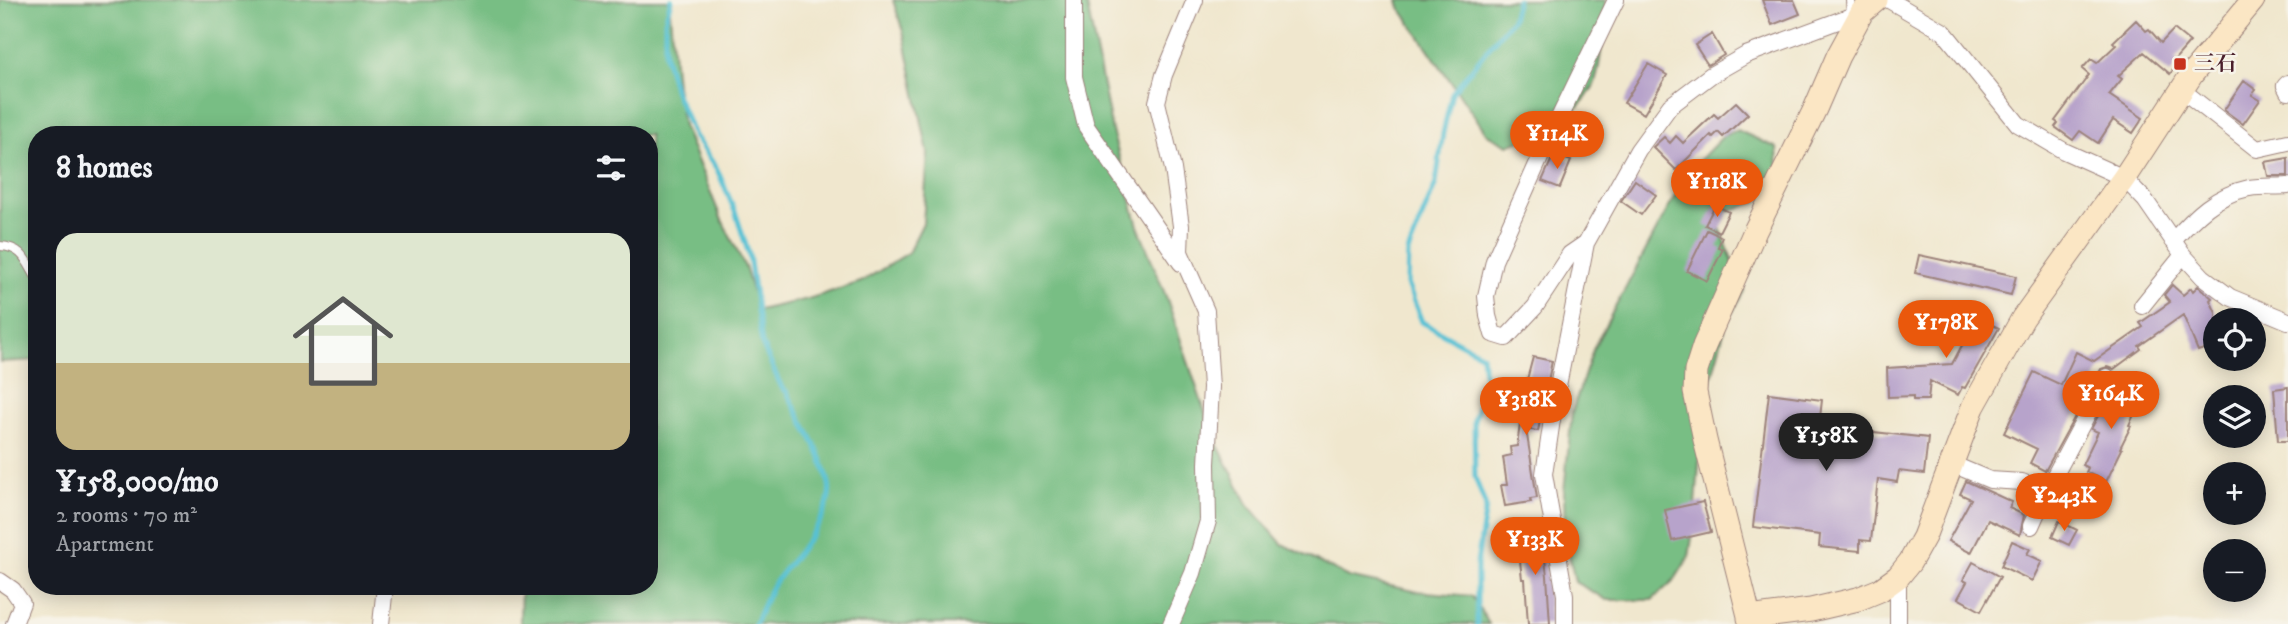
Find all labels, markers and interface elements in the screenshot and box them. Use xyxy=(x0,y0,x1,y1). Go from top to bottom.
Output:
place label: 三石 xyxy=(2194,51,2236,77)
marker: 三石 xyxy=(2172,56,2188,72)
pin: ¥114K xyxy=(1508,111,1606,171)
text: ¥114K xyxy=(1526,119,1588,148)
icon: filters xyxy=(592,149,630,187)
text: 8 homes xyxy=(56,150,153,187)
pin: ¥118K xyxy=(1668,160,1766,219)
text: ¥118K xyxy=(1687,167,1747,196)
icon: home xyxy=(280,278,406,404)
pin: ¥178K xyxy=(1897,300,1995,360)
text: ¥178K xyxy=(1914,308,1978,337)
map controls xyxy=(2203,308,2266,602)
button: locate xyxy=(2203,308,2266,371)
pin: ¥164K xyxy=(2062,372,2160,431)
pin: ¥318K xyxy=(1477,378,1575,437)
text: ¥164K xyxy=(2078,379,2144,408)
text: ¥318K xyxy=(1496,385,1556,414)
button: layers xyxy=(2203,385,2266,448)
pin: ¥158K xyxy=(1777,414,1875,473)
text: ¥158K xyxy=(1795,421,1857,450)
button: + xyxy=(2203,462,2266,525)
text: ¥158,000/mo xyxy=(56,464,219,501)
pin: ¥243K xyxy=(2015,474,2113,533)
text: ¥243K xyxy=(2032,481,2096,510)
text: 2 rooms · 70 m² xyxy=(56,501,197,530)
pin: ¥133K xyxy=(1486,518,1584,577)
text: ¥133K xyxy=(1506,525,1564,554)
text: Apartment xyxy=(56,530,154,559)
button: − xyxy=(2203,539,2266,602)

